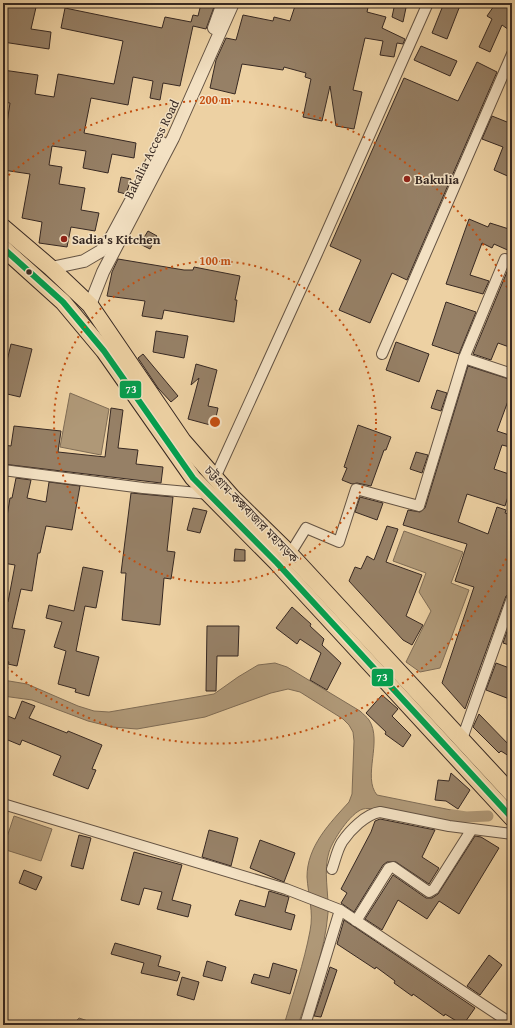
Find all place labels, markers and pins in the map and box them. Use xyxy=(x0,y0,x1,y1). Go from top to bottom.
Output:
place label: Bakulia xyxy=(415,170,460,189)
marker: Bakulia xyxy=(402,174,412,184)
place label: Sadia's Kitchen xyxy=(72,230,161,249)
marker: Sadia's Kitchen xyxy=(59,234,69,244)
unlabelled marker xyxy=(24,267,34,277)
centre of rings xyxy=(208,415,222,429)

